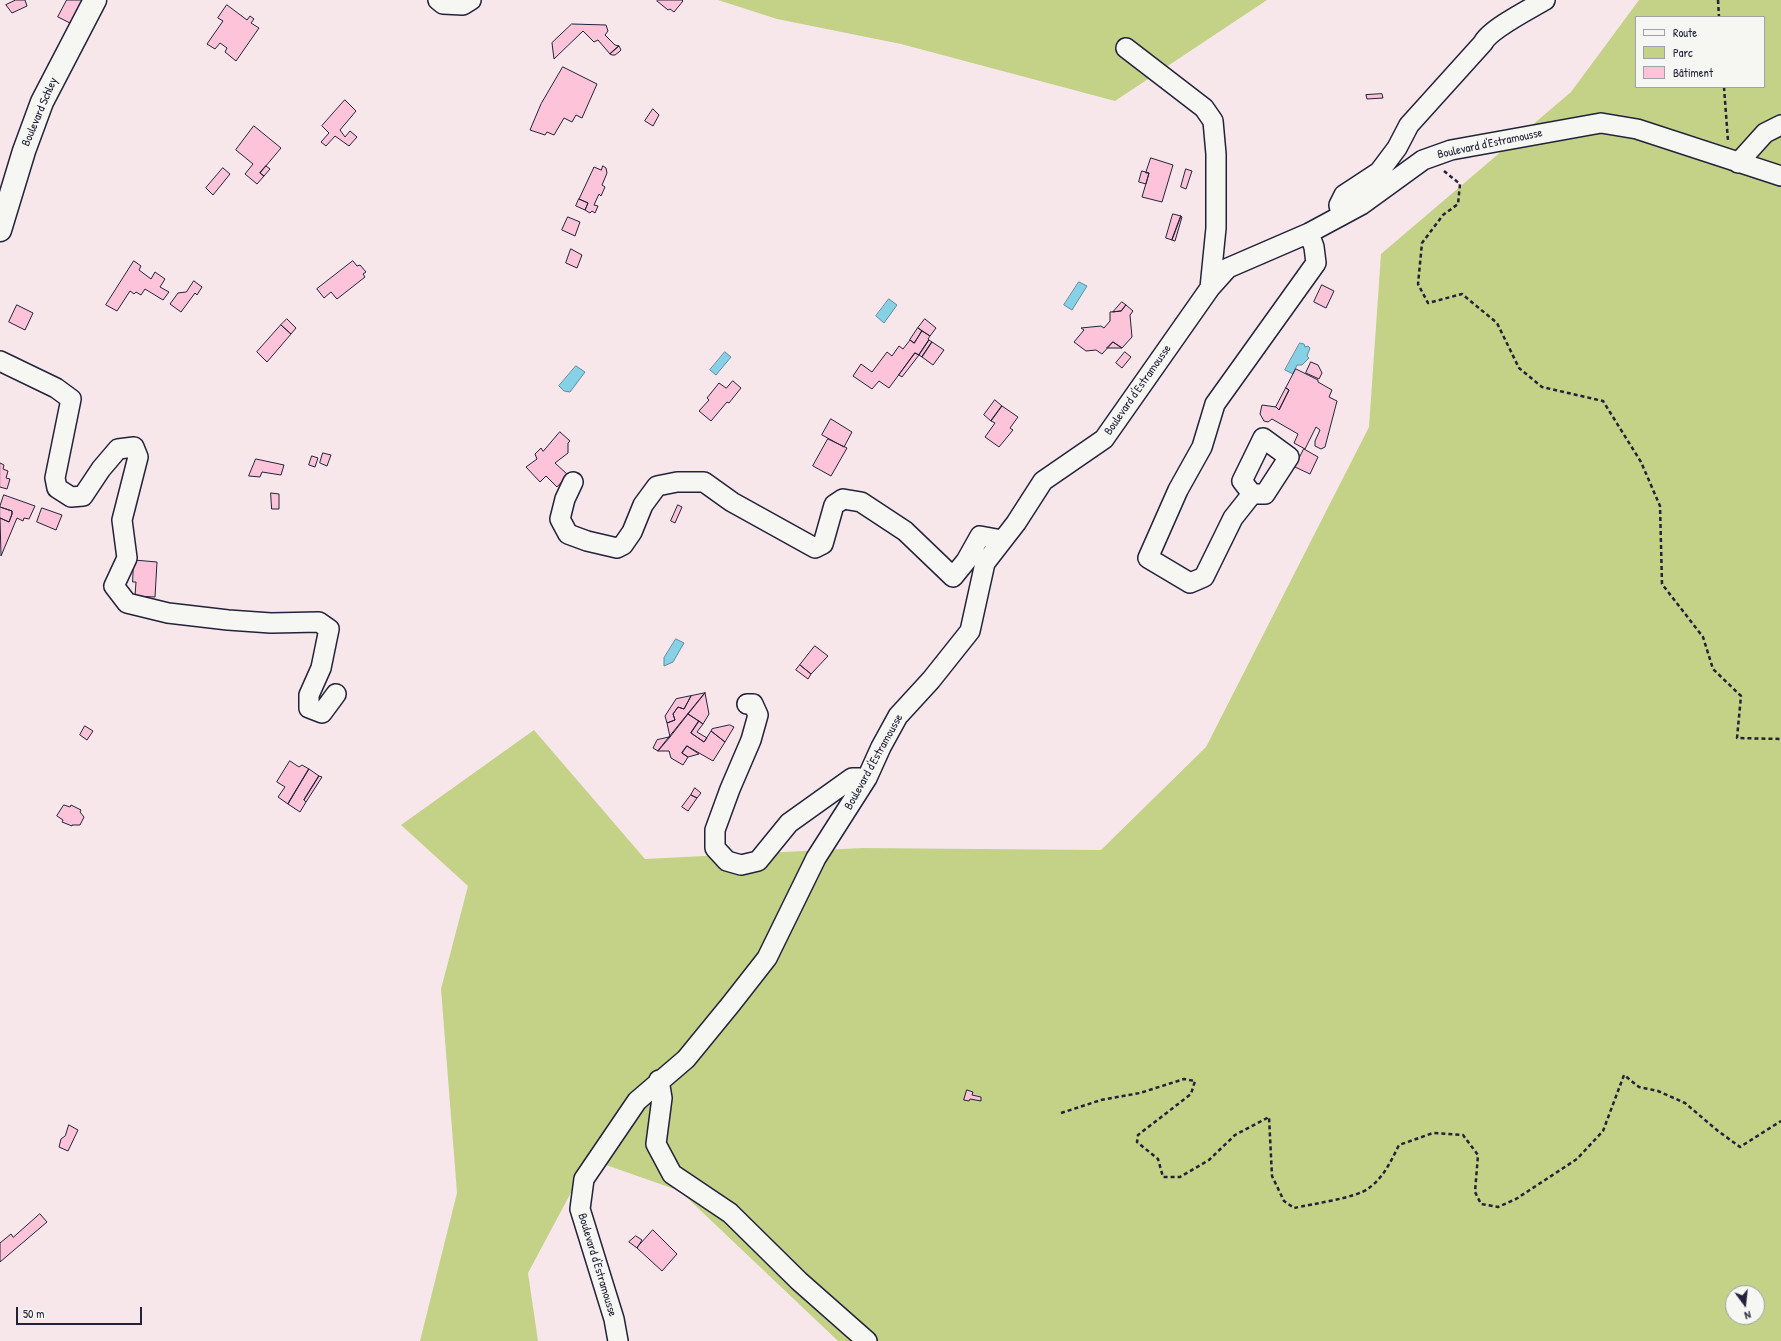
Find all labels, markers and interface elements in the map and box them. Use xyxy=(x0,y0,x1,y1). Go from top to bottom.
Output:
legend xyxy=(1635,16,1765,88)
text: Route xyxy=(1673,24,1697,41)
text: Parc xyxy=(1673,44,1693,61)
text: Bâtiment xyxy=(1673,64,1713,81)
street label: Boulevard Schley xyxy=(19,75,61,149)
street label: Boulevard d'Estramousse xyxy=(1436,126,1544,162)
street label: Boulevard d'Estramousse xyxy=(1101,342,1175,438)
street label: Boulevard d'Estramousse xyxy=(842,712,906,812)
street label: Boulevard d'Estramousse xyxy=(574,1212,620,1318)
north arrow xyxy=(1725,1285,1765,1325)
scale bar xyxy=(18,1299,144,1325)
text: 50 m xyxy=(23,1305,44,1322)
text: N xyxy=(1743,1308,1752,1323)

